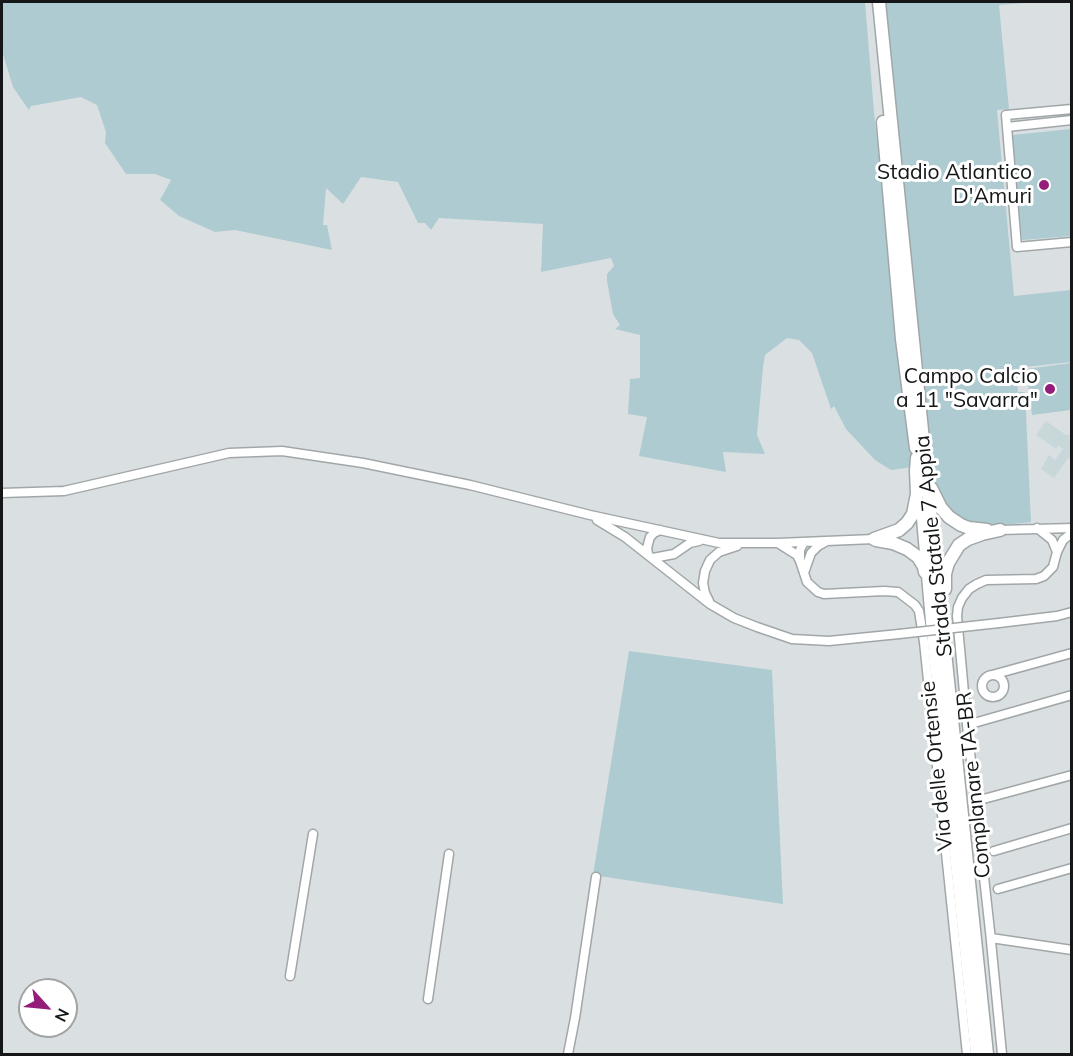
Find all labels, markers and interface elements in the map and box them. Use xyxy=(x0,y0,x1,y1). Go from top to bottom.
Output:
place label: Stadio Atlantico D'Amuri xyxy=(877,160,1032,210)
marker: Stadio Atlantico D'Amuri xyxy=(1037,178,1051,192)
place label: Campo Calcio a 11 "Savarra" xyxy=(896,364,1038,414)
marker: Campo Calcio a 11 "Savarra" xyxy=(1043,382,1057,396)
street label: Strada Statale 7 Appia xyxy=(910,434,958,658)
street label: Via delle Ortensie xyxy=(916,680,958,852)
street label: Complanare TA-BR xyxy=(952,690,996,880)
north arrow xyxy=(18,978,78,1038)
text: N xyxy=(51,1005,74,1025)

